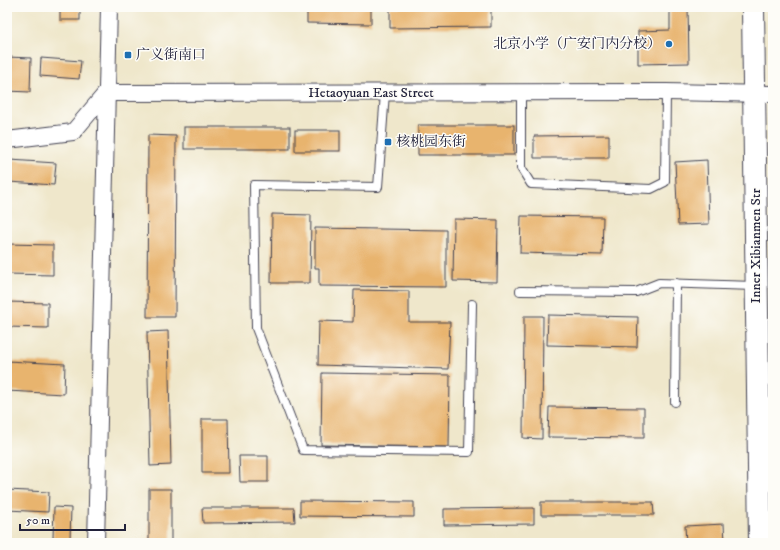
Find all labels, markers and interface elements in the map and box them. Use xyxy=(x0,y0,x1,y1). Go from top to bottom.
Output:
place label: 北京小学（广安门内分校） xyxy=(493,35,661,53)
marker: 北京小学（广安门内分校） xyxy=(664,39,674,49)
place label: 广义街南口 xyxy=(136,46,206,64)
marker: 广义街南口 xyxy=(123,50,133,60)
street label: Hetaoyuan East Street xyxy=(308,84,434,102)
place label: 核桃园东街 xyxy=(396,133,466,151)
marker: 核桃园东街 xyxy=(383,137,393,147)
street label: Inner Xibianmen Str xyxy=(747,188,765,304)
scale bar xyxy=(20,506,125,532)
text: 50 m xyxy=(26,513,50,528)

